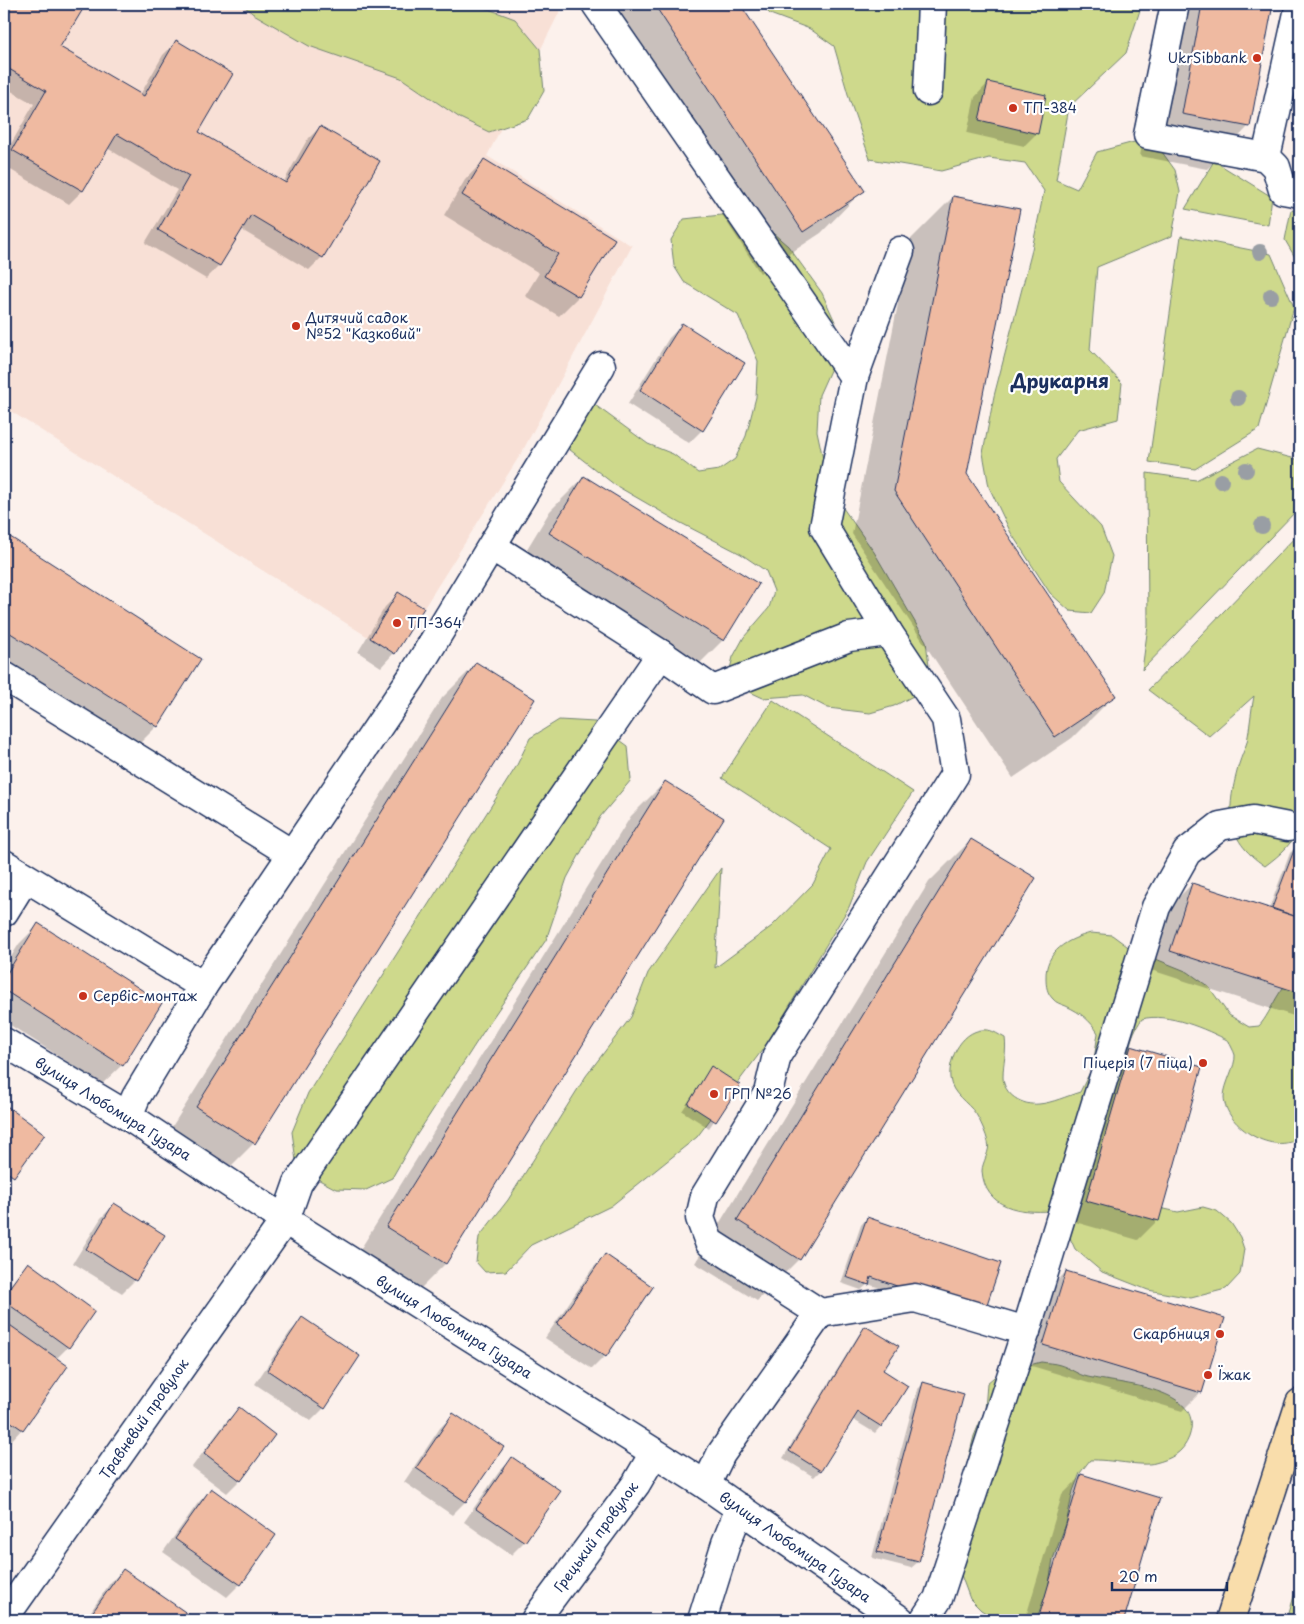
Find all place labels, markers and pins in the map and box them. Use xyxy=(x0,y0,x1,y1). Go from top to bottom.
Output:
place label: UkrSibbank xyxy=(1167,47,1247,68)
marker: UkrSibbank xyxy=(1251,52,1263,64)
place label: ТП-384 xyxy=(1023,97,1077,118)
marker: ТП-384 xyxy=(1007,102,1019,114)
place label: Дитячий садок №52 "Казковий" xyxy=(305,307,421,344)
marker: Дитячий садок №52 "Казковий" xyxy=(290,320,302,332)
place label: ТП-364 xyxy=(407,612,462,633)
marker: ТП-364 xyxy=(391,617,403,629)
place label: Сервіс-монтаж xyxy=(93,985,198,1006)
marker: Сервіс-монтаж xyxy=(77,990,89,1002)
place label: Піцерія (7 піца) xyxy=(1083,1052,1193,1073)
marker: Піцерія (7 піца) xyxy=(1197,1057,1209,1069)
place label: ГРП №26 xyxy=(724,1083,792,1104)
marker: ГРП №26 xyxy=(708,1088,720,1100)
place label: Скарбниця xyxy=(1133,1323,1210,1344)
marker: Скарбниця xyxy=(1214,1328,1226,1340)
place label: Їжак xyxy=(1218,1364,1251,1385)
marker: Їжак xyxy=(1202,1369,1214,1381)

